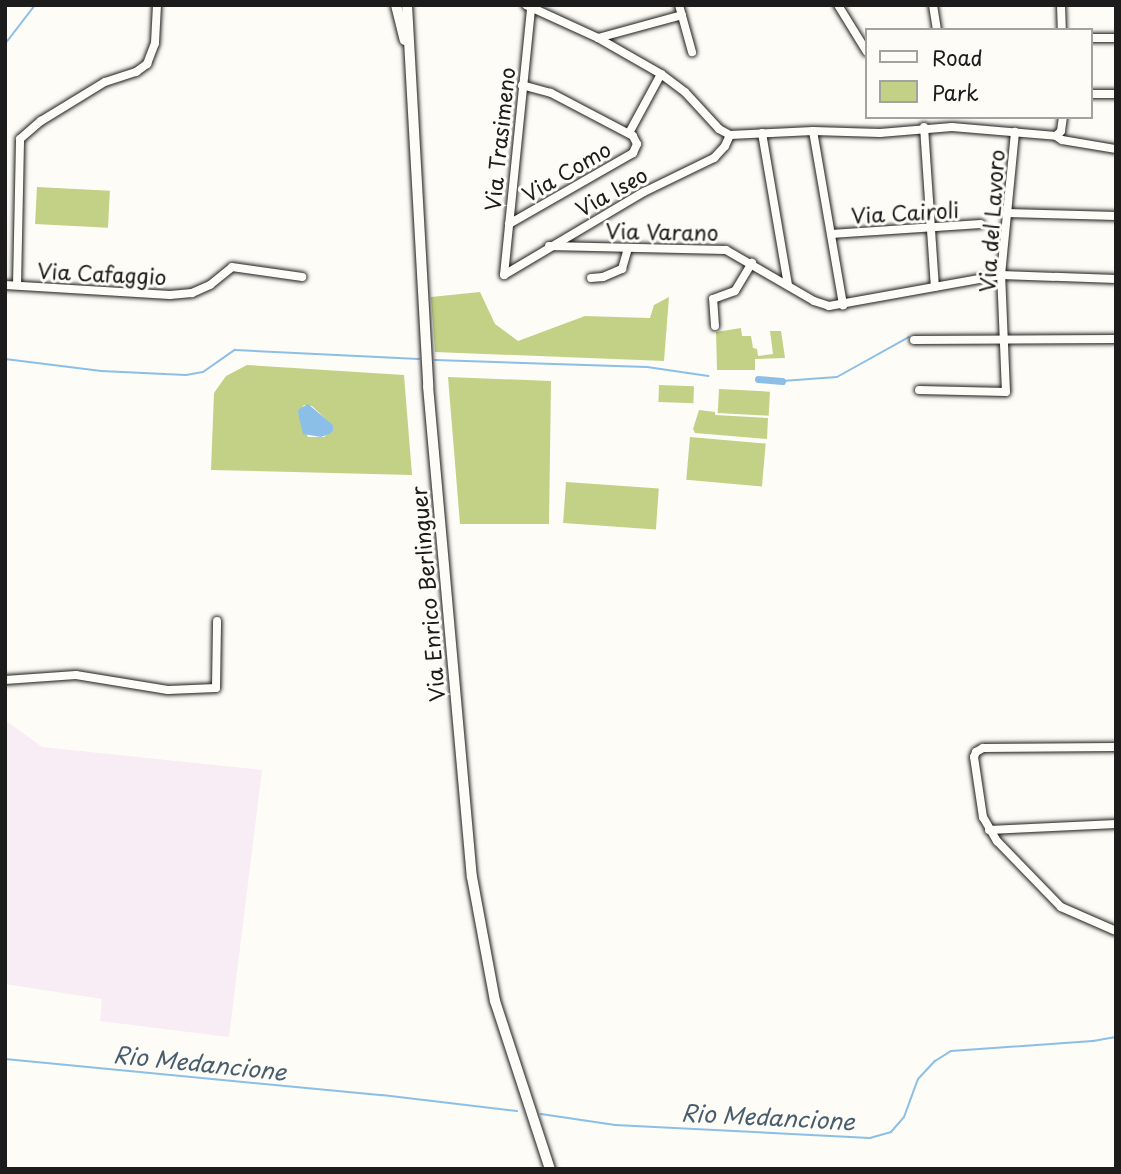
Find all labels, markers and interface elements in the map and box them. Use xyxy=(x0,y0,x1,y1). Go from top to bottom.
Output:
legend xyxy=(866,28,1093,119)
text: Road xyxy=(932,41,983,73)
street label: Via Trasimeno xyxy=(479,67,519,211)
text: Park xyxy=(932,76,979,108)
street label: Via Como xyxy=(517,136,615,206)
street label: Via del Lavoro xyxy=(973,148,1009,294)
street label: Via Iseo xyxy=(571,161,651,221)
street label: Via Cairoli xyxy=(851,197,959,227)
street label: Via Varano xyxy=(606,217,718,245)
street label: Via Cafaggio xyxy=(36,257,168,289)
street label: Via Enrico Berlinguer xyxy=(405,485,449,703)
water label: Rio Medancione xyxy=(111,1040,289,1086)
water label: Rio Medancione xyxy=(679,1099,857,1135)

